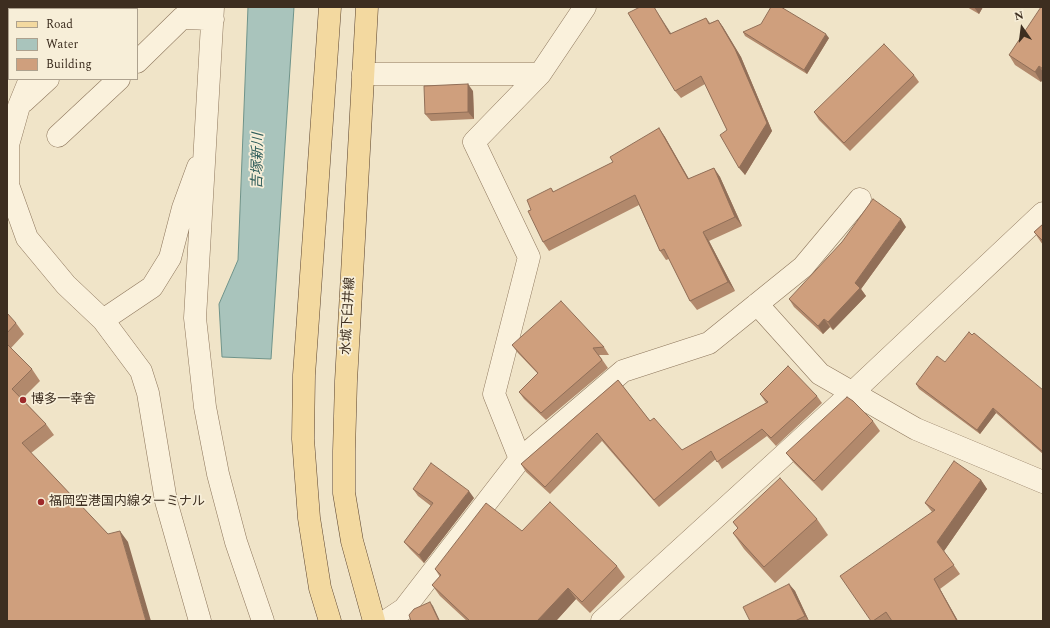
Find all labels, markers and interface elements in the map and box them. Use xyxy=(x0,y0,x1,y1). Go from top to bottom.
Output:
text: N xyxy=(1013,7,1025,25)
legend xyxy=(8,8,138,80)
north arrow xyxy=(1002,8,1042,48)
text: Road xyxy=(46,15,73,34)
text: Water xyxy=(46,35,78,54)
text: Building xyxy=(46,55,92,74)
water label: 吉塚新川 xyxy=(250,133,268,189)
street label: 水城下臼井線 xyxy=(339,277,359,355)
place label: 博多一幸舍 xyxy=(31,392,96,408)
marker: 博多一幸舍 xyxy=(18,395,28,405)
place label: 福岡空港国内線ターミナル xyxy=(49,494,205,510)
marker: 福岡空港国内線ターミナル xyxy=(36,497,46,507)

